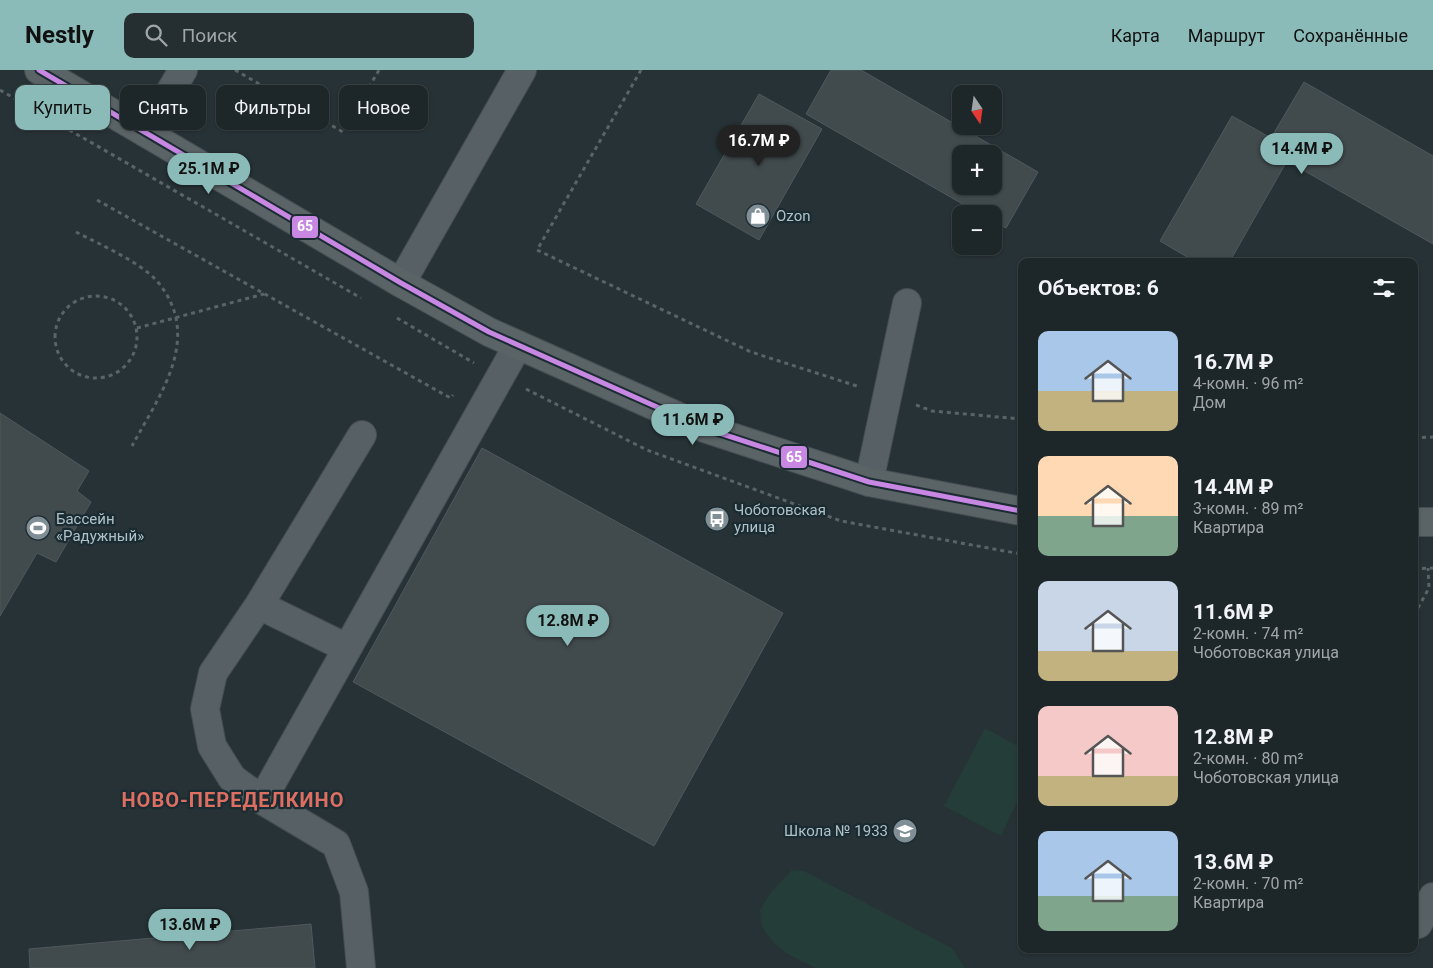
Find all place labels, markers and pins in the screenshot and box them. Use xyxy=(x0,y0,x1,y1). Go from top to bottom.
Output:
pin: 16.7M ₽ xyxy=(713,124,805,167)
pin: 14.4M ₽ xyxy=(1256,132,1348,175)
pin: 25.1M ₽ xyxy=(163,152,255,195)
shop icon: Ozon xyxy=(745,203,771,229)
place label: Ozon xyxy=(776,207,810,225)
pin: 11.6M ₽ xyxy=(647,404,739,446)
place label: Чоботовская улица xyxy=(734,501,826,536)
bus stop icon: Чоботовская улица xyxy=(704,506,730,532)
place label: Бассейн «Радужный» xyxy=(56,510,144,545)
sports icon: Бассейн «Радужный» xyxy=(25,515,51,541)
pin: 12.8M ₽ xyxy=(522,604,614,647)
school or university icon: Школа № 1933 xyxy=(892,818,918,844)
place label: Школа № 1933 xyxy=(784,822,888,840)
pin: 13.6M ₽ xyxy=(144,908,236,951)

